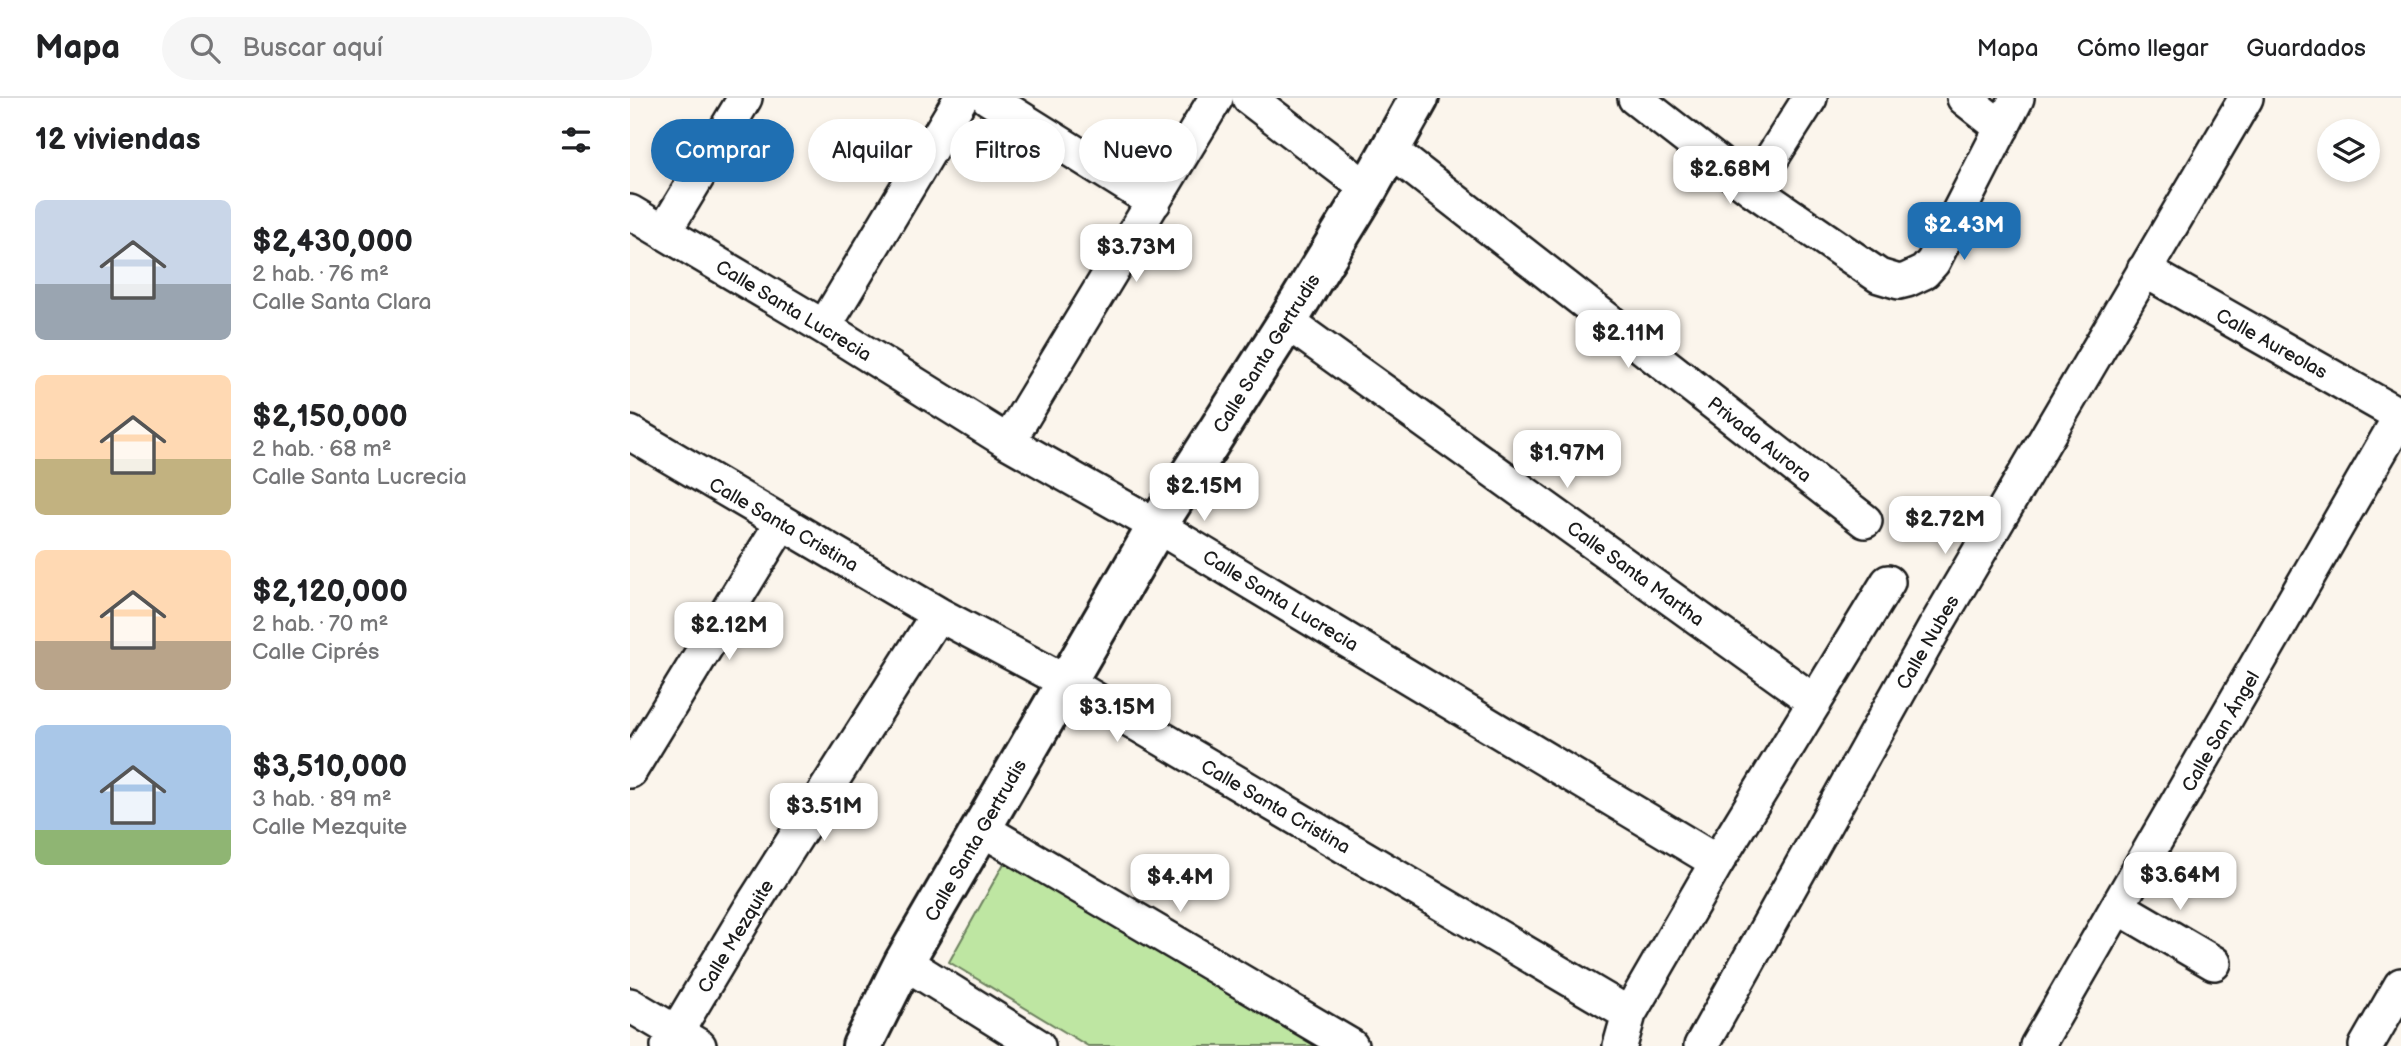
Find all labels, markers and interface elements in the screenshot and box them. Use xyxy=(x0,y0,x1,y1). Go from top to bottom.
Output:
search box xyxy=(162,17,652,80)
text: Mapa xyxy=(35,28,120,68)
icon: search xyxy=(186,29,224,67)
text: Buscar aquí xyxy=(242,33,383,64)
text: Mapa xyxy=(1977,34,2039,63)
text: Cómo llegar xyxy=(2077,34,2208,63)
text: Guardados xyxy=(2246,34,2366,63)
chip: Comprar xyxy=(651,119,794,182)
chip: Alquilar xyxy=(808,119,936,182)
chip: Filtros xyxy=(950,119,1065,182)
chip: Nuevo xyxy=(1079,119,1197,182)
map controls xyxy=(2317,119,2380,182)
button: layers xyxy=(2317,119,2380,182)
icon: filters xyxy=(557,121,595,159)
text: 12 viviendas xyxy=(35,122,200,158)
pin: $2.68M xyxy=(1673,146,1787,206)
text: $2.68M xyxy=(1689,155,1771,183)
pin: $2.43M xyxy=(1907,202,2021,262)
text: $2.43M xyxy=(1924,211,2004,239)
text: $2,430,000 xyxy=(252,224,413,260)
pin: $3.73M xyxy=(1079,225,1193,284)
icon: home xyxy=(91,228,175,312)
text: $3.73M xyxy=(1096,233,1176,261)
street label: Calle Santa Lucrecia xyxy=(711,256,875,367)
text: 2 hab. · 76 m² xyxy=(252,260,389,288)
street label: Calle Santa Gertrudis xyxy=(1209,270,1326,438)
text: Calle Santa Clara xyxy=(252,288,432,316)
street label: Calle Aureolas xyxy=(2212,304,2331,384)
pin: $2.11M xyxy=(1571,310,1685,370)
text: $2.11M xyxy=(1591,319,1665,347)
street label: Privada Aurora xyxy=(1703,392,1816,488)
text: $2,150,000 xyxy=(252,399,408,435)
icon: home xyxy=(91,403,175,487)
pin: $1.97M xyxy=(1510,430,1624,490)
text: 2 hab. · 68 m² xyxy=(252,435,392,463)
text: $1.97M xyxy=(1529,439,1605,467)
text: Calle Santa Lucrecia xyxy=(252,463,467,491)
pin: $2.15M xyxy=(1147,464,1261,523)
text: $2.15M xyxy=(1166,472,1242,500)
street label: Calle Santa Cristina xyxy=(704,473,862,577)
pin: $2.72M xyxy=(1888,496,2002,556)
text: $2.72M xyxy=(1905,505,1985,533)
street label: Calle Santa Martha xyxy=(1562,517,1708,632)
street label: Calle Santa Lucrecia xyxy=(1198,546,1362,657)
text: $2,120,000 xyxy=(252,574,408,610)
icon: home xyxy=(91,578,175,662)
street label: Calle Nubes xyxy=(1892,591,1965,694)
pin: $2.12M xyxy=(672,602,786,662)
text: 2 hab. · 70 m² xyxy=(252,610,389,638)
text: $2.12M xyxy=(690,611,768,639)
text: Calle Ciprés xyxy=(252,638,379,666)
street label: Calle San Ángel xyxy=(2177,667,2265,796)
pin: $3.15M xyxy=(1060,684,1174,744)
text: $3.15M xyxy=(1079,693,1155,721)
text: $3,510,000 xyxy=(252,749,407,785)
icon: home xyxy=(91,753,175,837)
street label: Calle Santa Cristina xyxy=(1196,755,1354,859)
street label: Calle Santa Gertrudis xyxy=(921,756,1032,926)
pin: $3.51M xyxy=(767,784,881,843)
text: 3 hab. · 89 m² xyxy=(252,785,392,813)
text: $3.51M xyxy=(786,792,862,820)
text: Calle Mezquite xyxy=(252,813,407,841)
pin: $3.64M xyxy=(2123,852,2237,912)
pin: $4.4M xyxy=(1131,854,1229,914)
text: $3.64M xyxy=(2140,861,2220,889)
text: $4.4M xyxy=(1146,863,1214,891)
street label: Calle Mezquite xyxy=(693,876,779,998)

